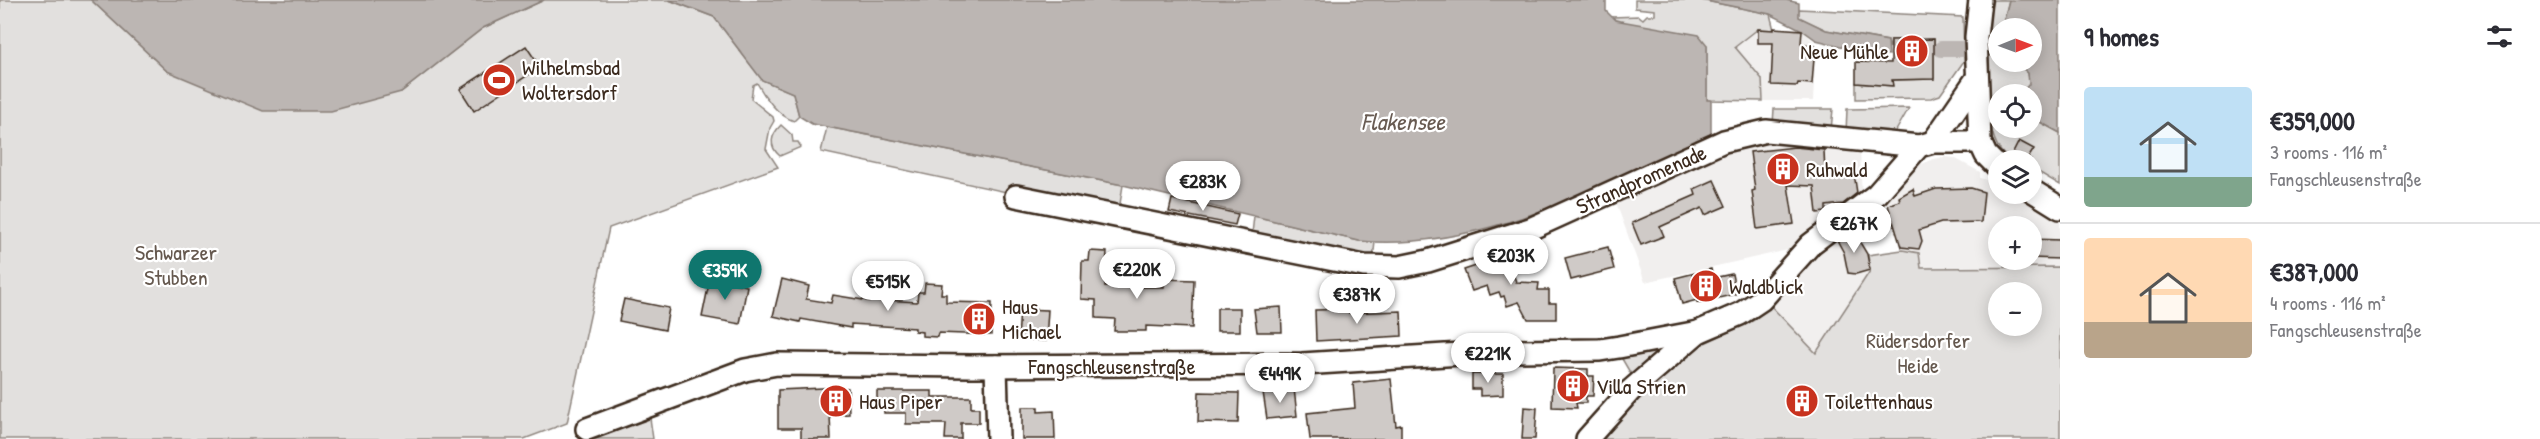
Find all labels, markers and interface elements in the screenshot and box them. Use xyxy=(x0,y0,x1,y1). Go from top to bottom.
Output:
north arrow xyxy=(1988,18,2042,72)
map controls xyxy=(1988,18,2042,336)
text: 9 homes xyxy=(2084,19,2159,54)
icon: filters xyxy=(2483,20,2516,53)
building icon: Neue Mühle xyxy=(1894,33,1930,69)
place label: Neue Mühle xyxy=(1800,36,1889,66)
place label: Wilhelmsbad Woltersdorf xyxy=(522,52,620,107)
sports icon: Wilhelmsbad Woltersdorf xyxy=(481,62,517,98)
button: locate xyxy=(1988,84,2042,138)
text: €359,000 xyxy=(2270,103,2355,138)
water label: Flakensee xyxy=(1361,105,1446,137)
icon: home xyxy=(2132,111,2204,183)
street label: Strandpromenade xyxy=(1571,137,1711,221)
text: 3 rooms · 116 m² xyxy=(2270,138,2387,165)
button: layers xyxy=(1988,150,2042,204)
building icon: Ruhwald xyxy=(1765,151,1801,187)
place label: Ruhwald xyxy=(1806,154,1868,184)
pin: €283K xyxy=(1161,161,1245,212)
text: Fangschleusenstraße xyxy=(2270,165,2422,192)
text: €283K xyxy=(1179,167,1227,194)
pin: €267K xyxy=(1812,203,1896,254)
text: €267K xyxy=(1830,209,1878,236)
button: + xyxy=(1988,216,2042,270)
pin: €203K xyxy=(1469,235,1553,286)
park label: Schwarzer Stubben xyxy=(135,237,217,292)
text: €203K xyxy=(1487,241,1535,268)
pin: €220K xyxy=(1095,249,1179,300)
pin: €359K xyxy=(683,250,767,301)
text: €387,000 xyxy=(2270,254,2358,289)
text: €220K xyxy=(1113,255,1161,282)
text: €359K xyxy=(703,256,747,283)
pin: €515K xyxy=(846,261,930,312)
icon: home xyxy=(2132,262,2204,334)
text: €515K xyxy=(866,267,910,294)
building icon: Waldblick xyxy=(1688,268,1724,304)
place label: Waldblick xyxy=(1729,271,1803,301)
pin: €387K xyxy=(1315,274,1399,325)
text: €387K xyxy=(1333,280,1381,307)
button: − xyxy=(1988,282,2042,336)
text: 4 rooms · 116 m² xyxy=(2270,289,2386,316)
place label: Haus Michael xyxy=(1002,291,1061,346)
building icon: Haus Michael xyxy=(961,301,997,337)
text: Fangschleusenstraße xyxy=(2270,316,2422,343)
park label: Rüdersdorfer Heide xyxy=(1866,325,1971,380)
pin: €221K xyxy=(1446,333,1530,384)
text: €221K xyxy=(1465,339,1511,366)
street label: Fangschleusenstraße xyxy=(1028,351,1196,381)
pin: €449K xyxy=(1238,353,1322,404)
text: €449K xyxy=(1259,359,1301,386)
building icon: Villa Strien xyxy=(1555,368,1591,404)
place label: Villa Strien xyxy=(1596,371,1686,401)
building icon: Haus Piper xyxy=(818,383,854,419)
building icon: Toilettenhaus xyxy=(1784,383,1820,419)
place label: Haus Piper xyxy=(859,386,943,416)
place label: Toilettenhaus xyxy=(1825,386,1933,416)

